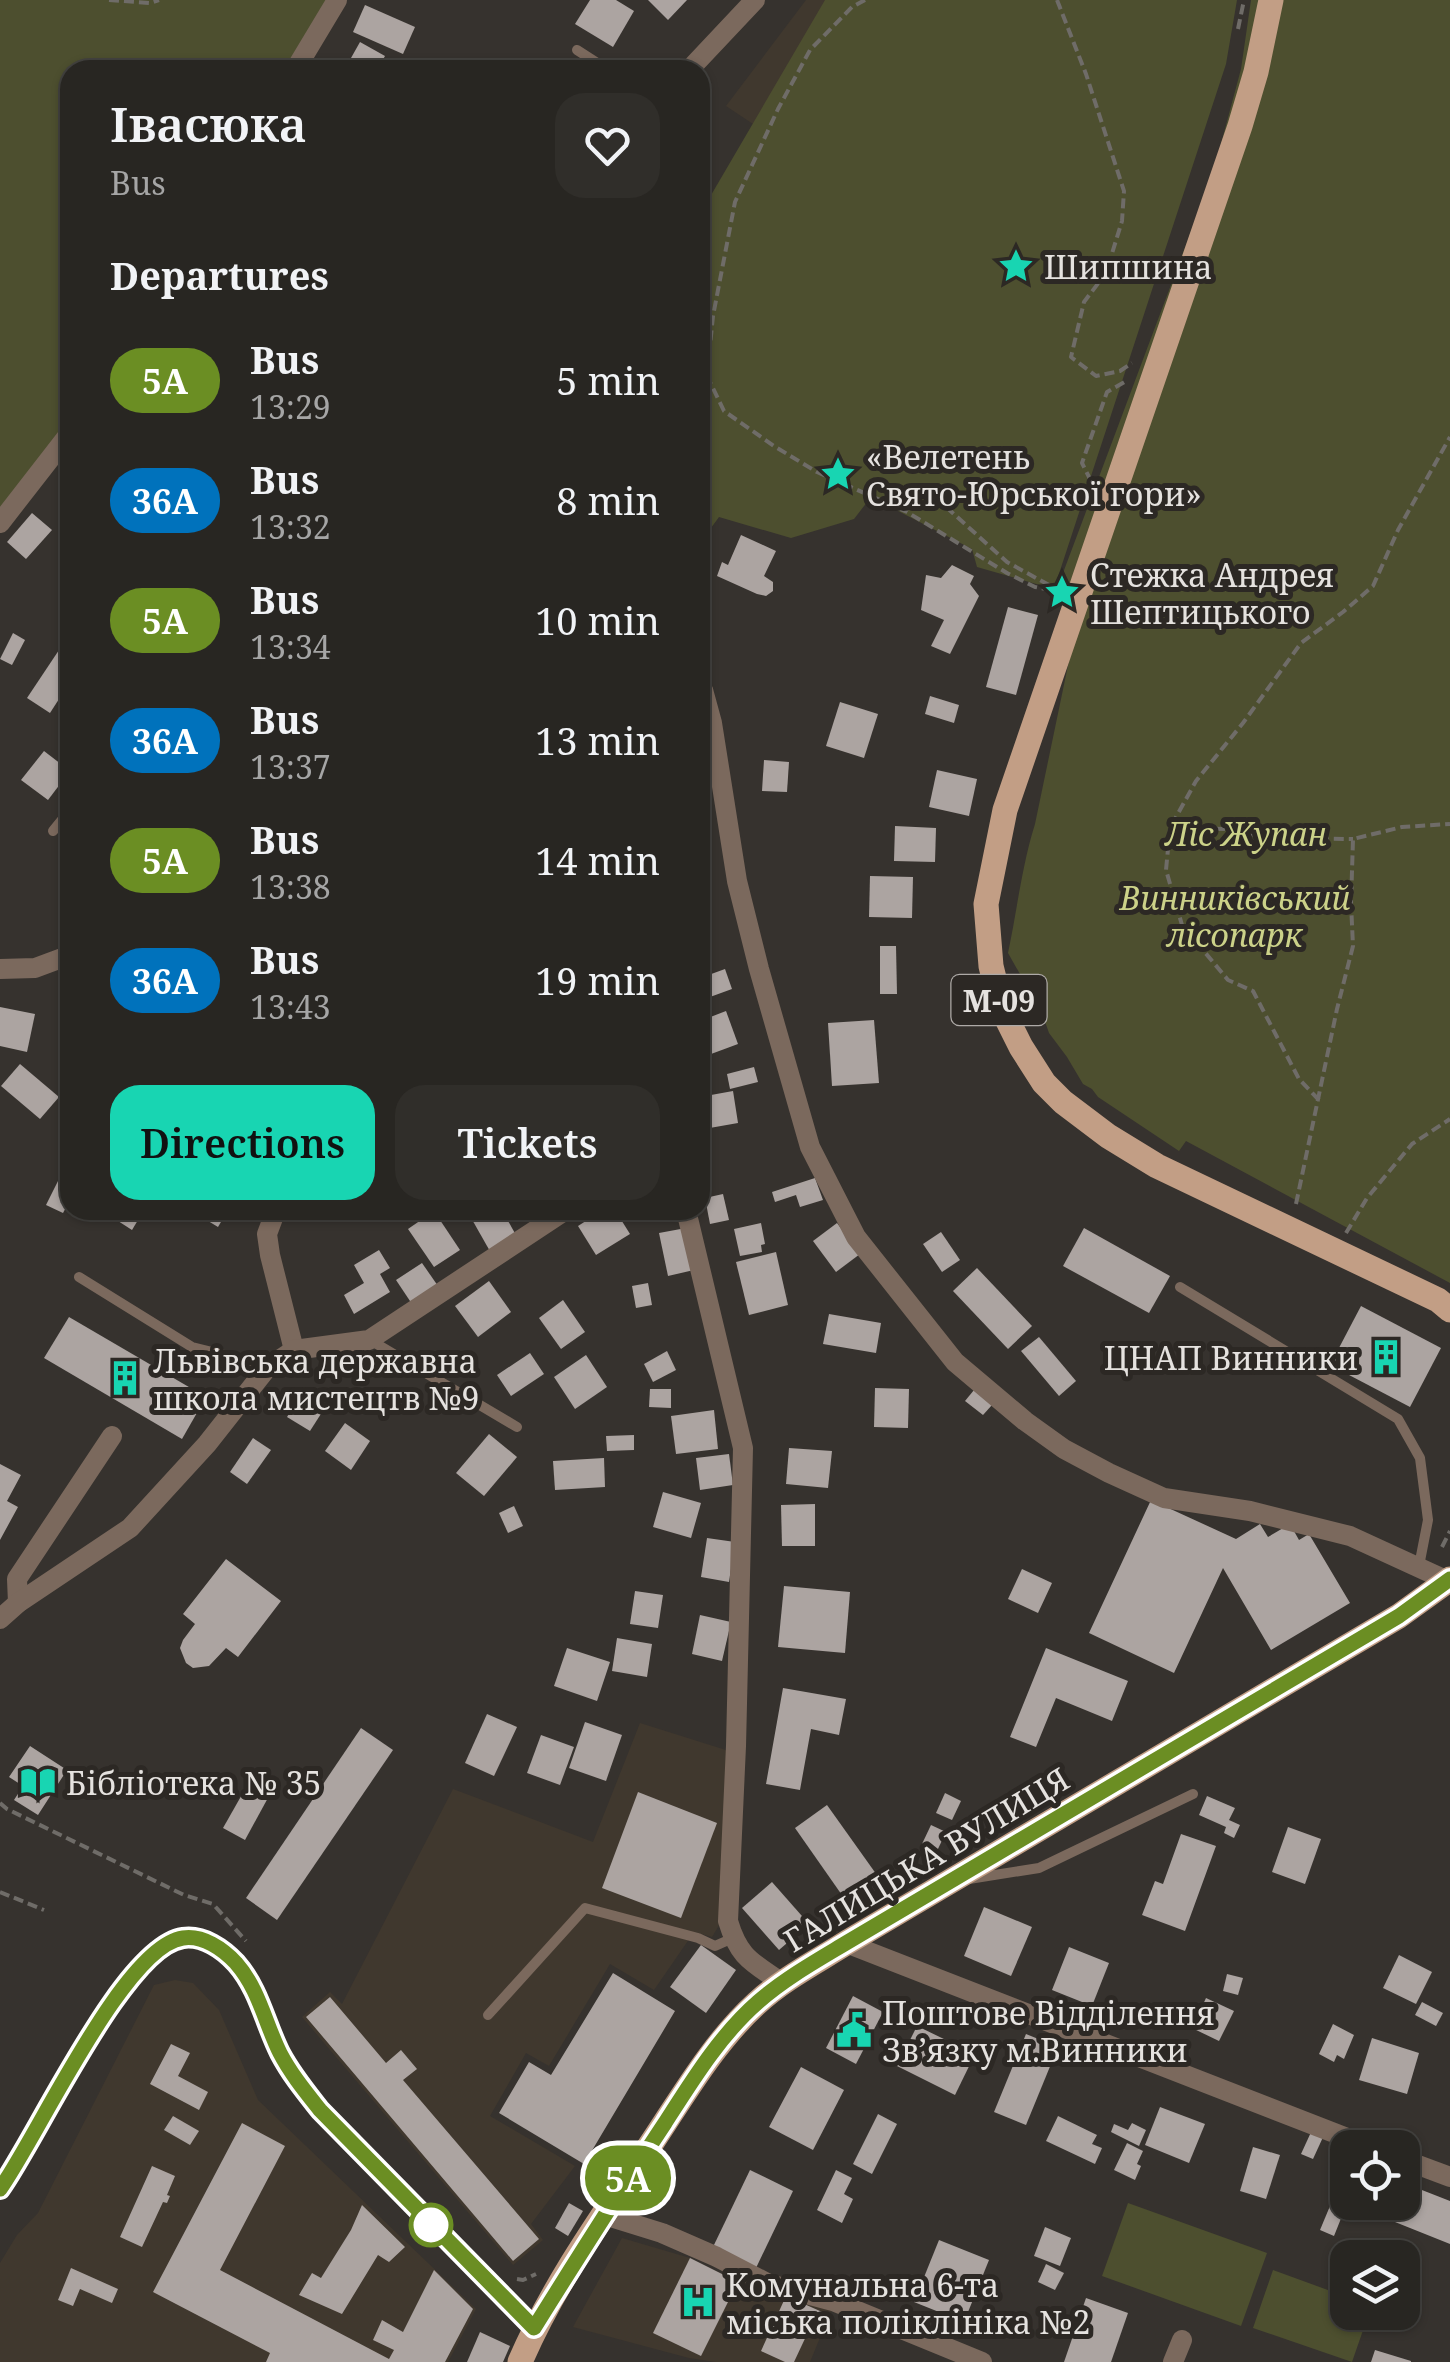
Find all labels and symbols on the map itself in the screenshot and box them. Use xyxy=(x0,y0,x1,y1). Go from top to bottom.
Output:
place label: Шипшина xyxy=(1044,245,1212,288)
place icon: Шипшина xyxy=(997,247,1035,285)
place label: «Велетень Свято-Юрської гори» xyxy=(866,435,1202,515)
place icon: «Велетень Свято-Юрської гори» xyxy=(819,455,857,493)
place label: Стежка Андрея Шептицького xyxy=(1090,553,1334,633)
place icon: Стежка Андрея Шептицького xyxy=(1043,573,1081,611)
park label: Ліс Жупан xyxy=(1163,812,1327,855)
park label: Винниківський лісопарк xyxy=(1119,876,1350,956)
road number: М-09 xyxy=(952,975,1046,1025)
place label: ЦНАП Винники xyxy=(1104,1336,1358,1379)
building icon: ЦНАП Винники xyxy=(1367,1338,1405,1376)
place label: Львівська державна школа мистецтв №9 xyxy=(153,1339,479,1419)
building icon: Львівська державна школа мистецтв №9 xyxy=(106,1359,144,1397)
street label: ГАЛИЦЬКА ВУЛИЦЯ xyxy=(775,1757,1077,1961)
place label: Бібліотека № 35 xyxy=(66,1761,321,1804)
library icon: Бібліотека № 35 xyxy=(19,1763,57,1801)
place label: Поштове Відділення Зв’язку м.Винники xyxy=(882,1991,1215,2071)
public building icon: Поштове Відділення Зв’язку м.Винники xyxy=(835,2011,873,2049)
line badge: 5А xyxy=(583,2146,673,2210)
unlabelled marker xyxy=(410,2204,452,2246)
place label: Комунальна 6-та міська поліклініка №2 xyxy=(726,2263,1090,2343)
hospital icon: Комунальна 6-та міська поліклініка №2 xyxy=(679,2283,717,2321)

